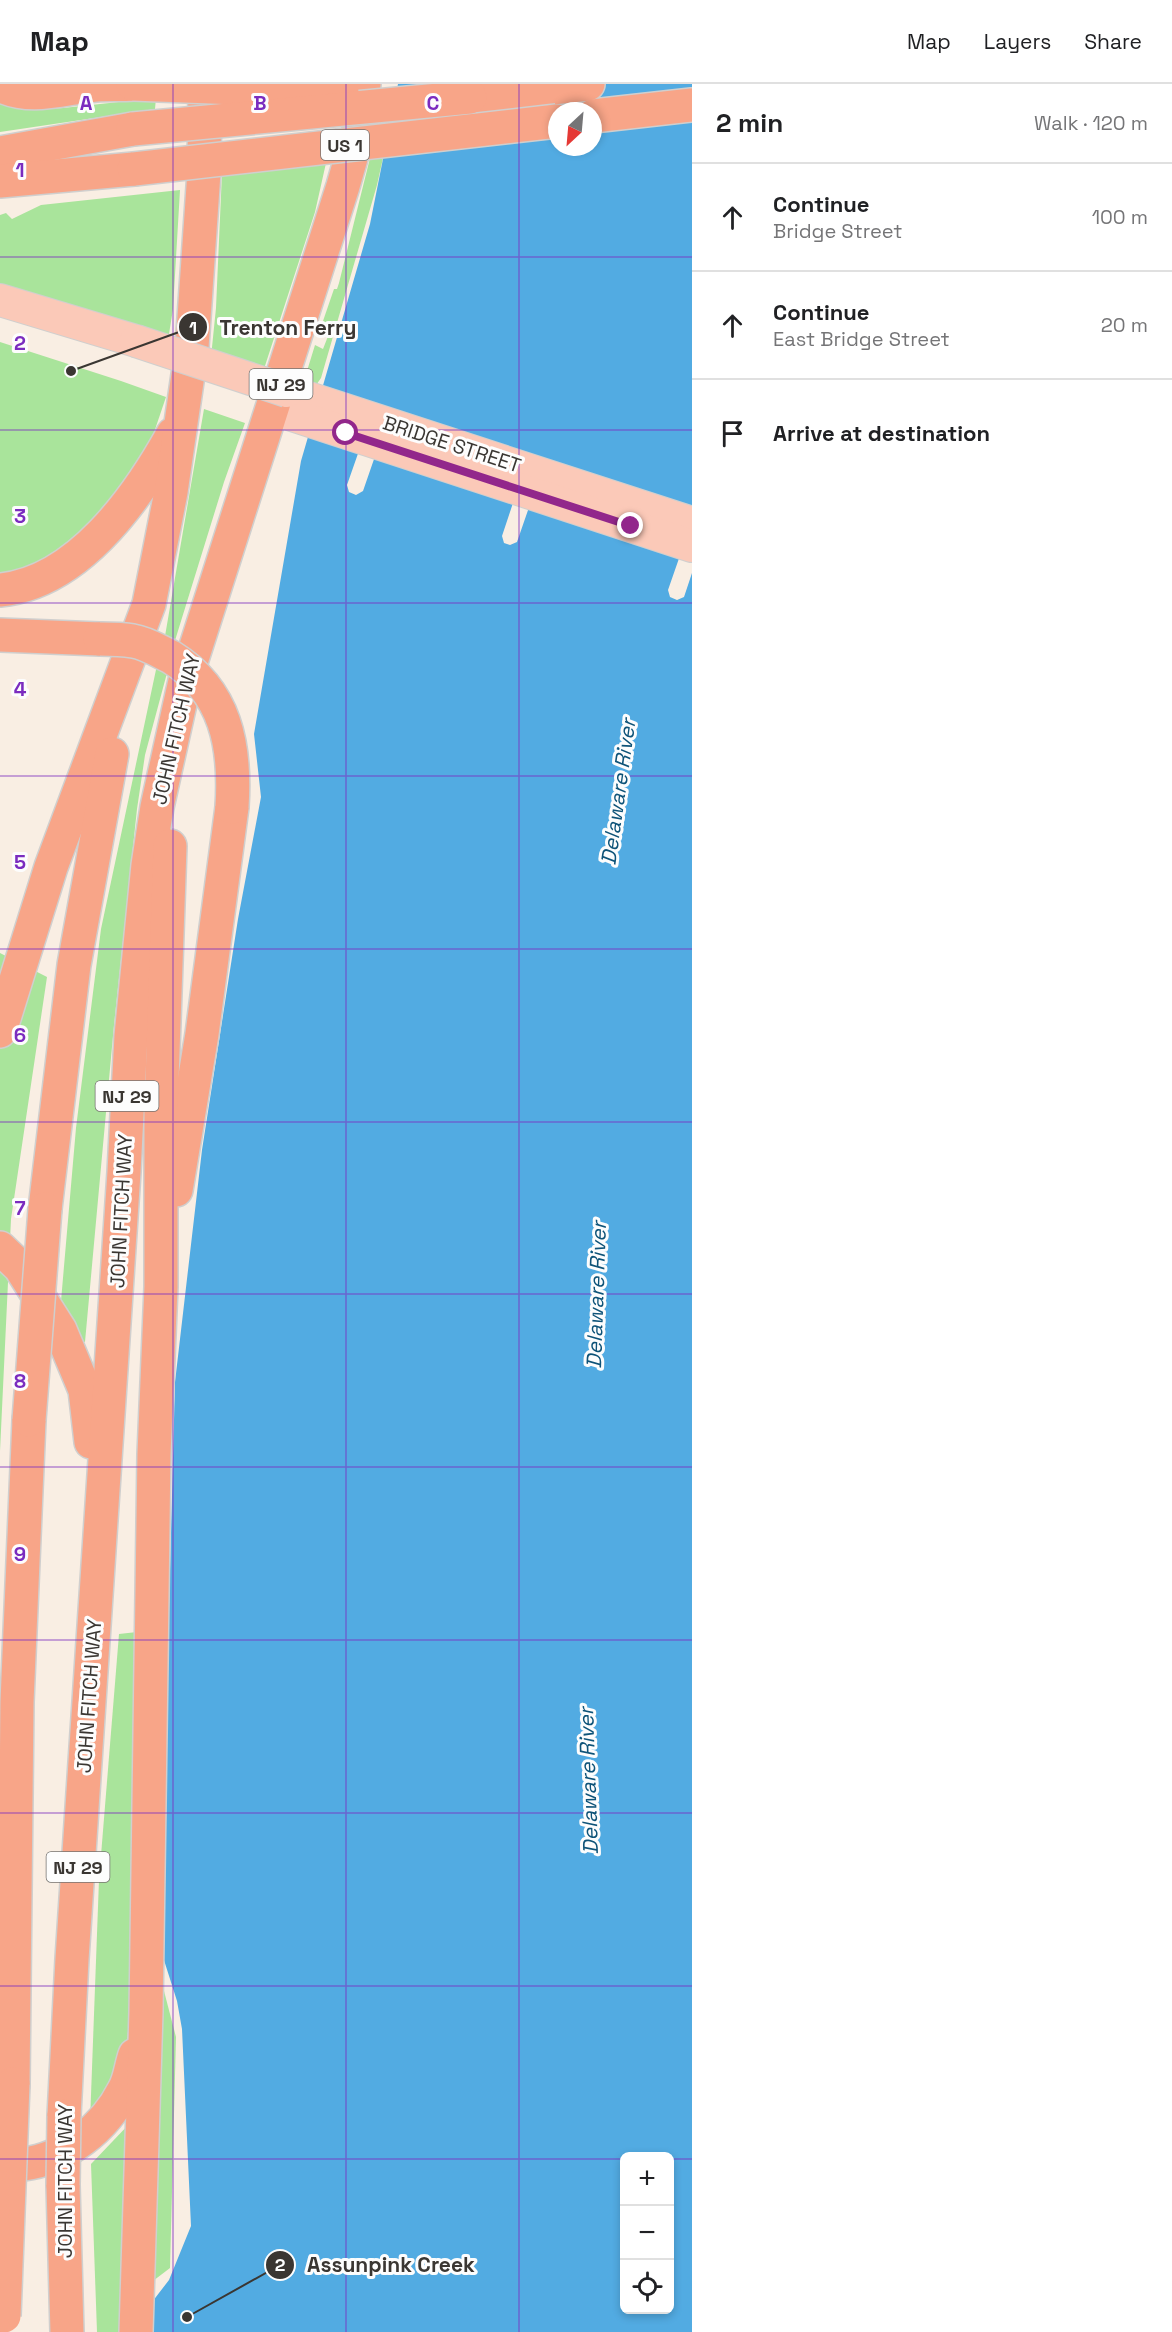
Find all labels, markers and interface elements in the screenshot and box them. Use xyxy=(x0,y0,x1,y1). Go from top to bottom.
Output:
text: Map xyxy=(30,23,89,59)
text: Map xyxy=(907,28,951,55)
text: Layers xyxy=(984,28,1051,55)
text: Share xyxy=(1084,28,1142,55)
text: A xyxy=(80,90,93,116)
text: B xyxy=(253,90,267,116)
text: C xyxy=(427,90,440,116)
north arrow xyxy=(548,102,602,156)
text: 2 min xyxy=(716,106,783,140)
text: Walk · 120 m xyxy=(1034,110,1148,136)
road number: US 1 xyxy=(321,130,369,160)
text: 1 xyxy=(15,157,25,183)
text: Continue xyxy=(773,190,869,218)
icon: ahead xyxy=(716,201,749,234)
text: 100 m xyxy=(1092,204,1148,230)
text: Bridge Street xyxy=(773,218,902,244)
text: Continue xyxy=(773,298,869,326)
callout: Trenton Ferry xyxy=(178,308,368,347)
icon: ahead xyxy=(716,309,749,342)
text: 20 m xyxy=(1101,312,1148,338)
text: Trenton Ferry xyxy=(220,314,356,341)
text: 1 xyxy=(189,316,197,339)
text: East Bridge Street xyxy=(773,326,950,352)
text: 2 xyxy=(14,330,26,356)
road number: NJ 29 xyxy=(250,369,312,399)
street label: BRIDGE STREET xyxy=(380,409,525,479)
icon: arrive xyxy=(716,417,749,450)
route start xyxy=(332,419,358,445)
text: Arrive at destination xyxy=(773,419,990,447)
text: 3 xyxy=(14,503,26,529)
route end xyxy=(617,512,643,538)
street label: JOHN FITCH WAY xyxy=(146,651,206,807)
text: 4 xyxy=(14,676,27,702)
water label: Delaware River xyxy=(594,715,642,867)
text: 5 xyxy=(14,849,26,875)
text: 6 xyxy=(14,1022,26,1048)
road number: NJ 29 xyxy=(96,1081,158,1111)
street label: JOHN FITCH WAY xyxy=(104,1133,138,1289)
text: 7 xyxy=(14,1195,26,1221)
water label: Delaware River xyxy=(580,1219,612,1369)
text: 8 xyxy=(14,1368,26,1394)
text: 9 xyxy=(14,1541,26,1567)
street label: JOHN FITCH WAY xyxy=(71,1618,107,1774)
water label: Delaware River xyxy=(572,1705,604,1855)
road number: NJ 29 xyxy=(46,1852,110,1882)
street label: JOHN FITCH WAY xyxy=(52,2104,78,2258)
map controls xyxy=(620,2152,674,2314)
button: + xyxy=(620,2152,674,2206)
button: − xyxy=(620,2206,674,2260)
callout: Assunpink Creek xyxy=(265,2245,487,2284)
text: Assunpink Creek xyxy=(307,2251,475,2278)
text: 2 xyxy=(275,2253,286,2276)
button: locate xyxy=(620,2260,674,2314)

